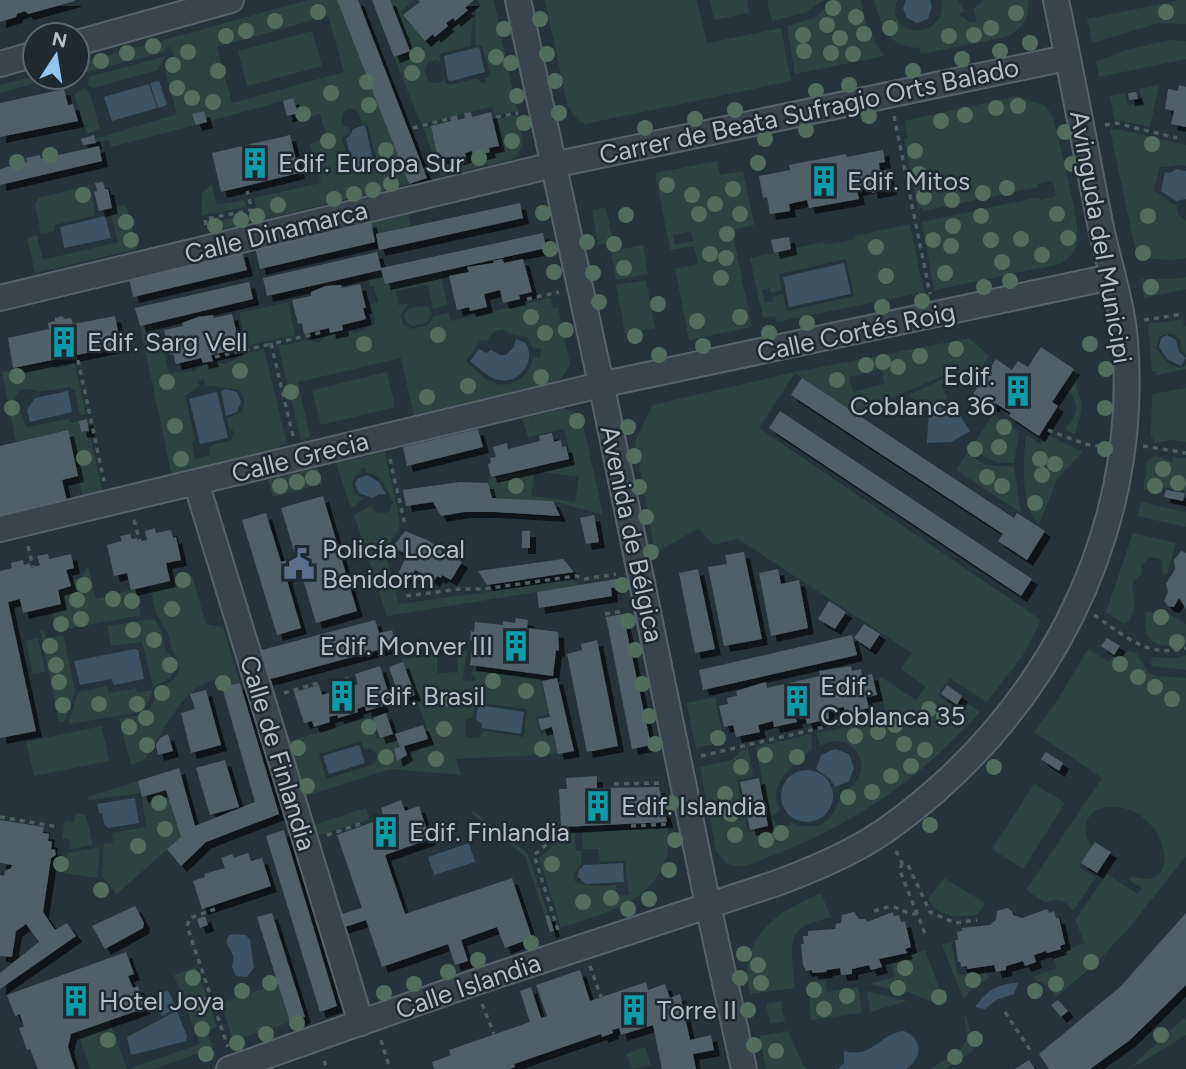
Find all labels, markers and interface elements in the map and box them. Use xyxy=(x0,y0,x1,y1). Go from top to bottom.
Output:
north arrow xyxy=(21,21,91,91)
text: N xyxy=(50,27,69,53)
street label: Carrer de Beata Sufragio Orts Balado xyxy=(596,51,1022,171)
street label: Avinguda del Municipi xyxy=(1063,108,1139,366)
building icon: Edif. Europa Sur xyxy=(238,146,272,180)
place label: Edif. Europa Sur xyxy=(278,147,464,179)
building icon: Edif. Mitos xyxy=(807,164,841,198)
place label: Edif. Mitos xyxy=(847,165,970,197)
street label: Calle Dinamarca xyxy=(181,194,371,270)
street label: Calle Cortés Roig xyxy=(754,295,958,369)
building icon: Edif. Sarg Vell xyxy=(47,325,81,359)
place label: Edif. Sarg Vell xyxy=(87,326,247,358)
place label: Edif. Coblanca 36 xyxy=(850,360,995,422)
building icon: Edif. Coblanca 36 xyxy=(1001,374,1035,408)
street label: Avenida de Bélgica xyxy=(593,423,671,645)
street label: Calle Grecia xyxy=(228,425,372,489)
place label: Policía Local Benidorm xyxy=(322,533,465,595)
public building icon: Policía Local Benidorm xyxy=(282,547,316,581)
building icon: Edif. Monver III xyxy=(499,629,533,663)
place label: Edif. Monver III xyxy=(320,630,493,662)
street label: Calle de Finlandia xyxy=(233,651,323,855)
place label: Edif. Coblanca 35 xyxy=(820,670,965,732)
building icon: Edif. Brasil xyxy=(325,679,359,713)
place label: Edif. Brasil xyxy=(365,680,485,712)
building icon: Edif. Coblanca 35 xyxy=(780,684,814,718)
building icon: Edif. Islandia xyxy=(581,789,615,823)
place label: Edif. Islandia xyxy=(621,790,766,822)
building icon: Edif. Finlandia xyxy=(369,815,403,849)
place label: Edif. Finlandia xyxy=(409,816,570,848)
street label: Calle Islandia xyxy=(391,946,545,1026)
building icon: Hotel Joya xyxy=(59,984,93,1018)
place label: Hotel Joya xyxy=(99,985,224,1017)
building icon: Torre II xyxy=(617,993,651,1027)
place label: Torre II xyxy=(657,994,737,1026)

